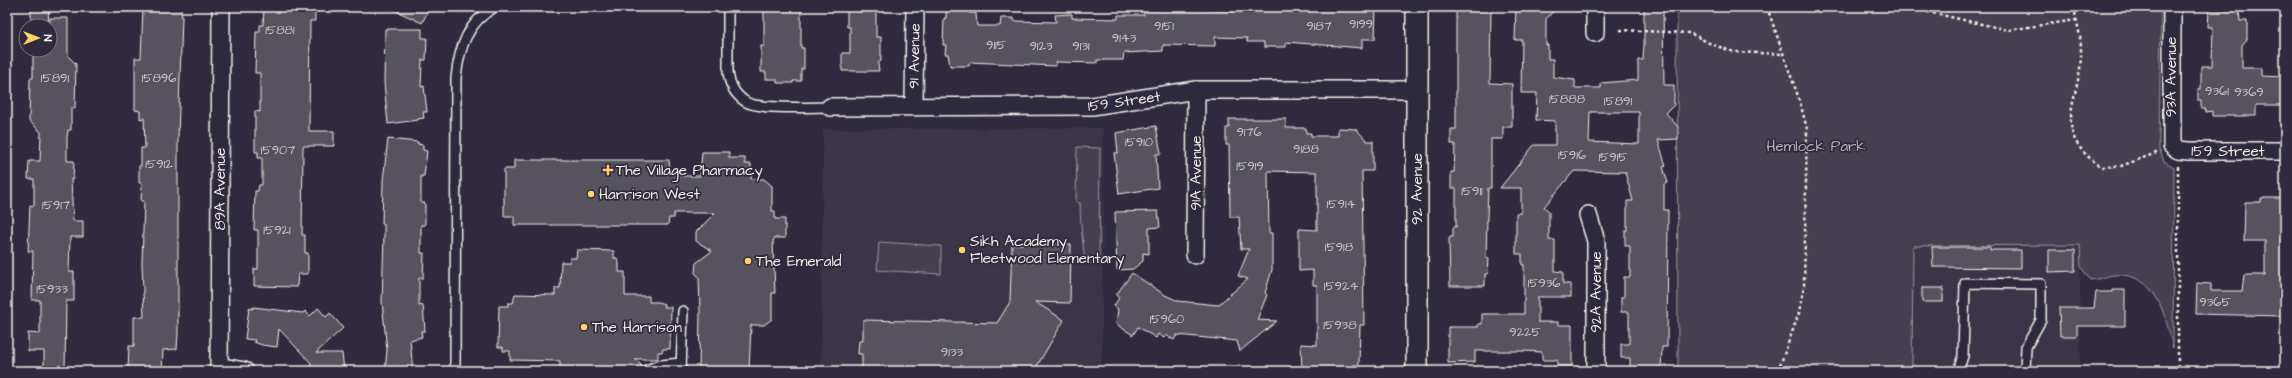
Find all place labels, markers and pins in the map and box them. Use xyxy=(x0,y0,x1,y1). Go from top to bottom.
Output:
place label: The Village Pharmacy xyxy=(616,160,763,182)
marker: The Village Pharmacy xyxy=(603,165,613,175)
place label: Harrison West xyxy=(599,184,700,205)
marker: Harrison West xyxy=(586,189,596,199)
place label: Sikh Academy Fleetwood Elementary xyxy=(970,231,1125,270)
marker: Sikh Academy Fleetwood Elementary xyxy=(957,245,967,255)
place label: The Emerald xyxy=(756,251,842,272)
marker: The Emerald xyxy=(743,256,753,266)
place label: The Harrison xyxy=(592,317,682,338)
marker: The Harrison xyxy=(579,322,589,332)

